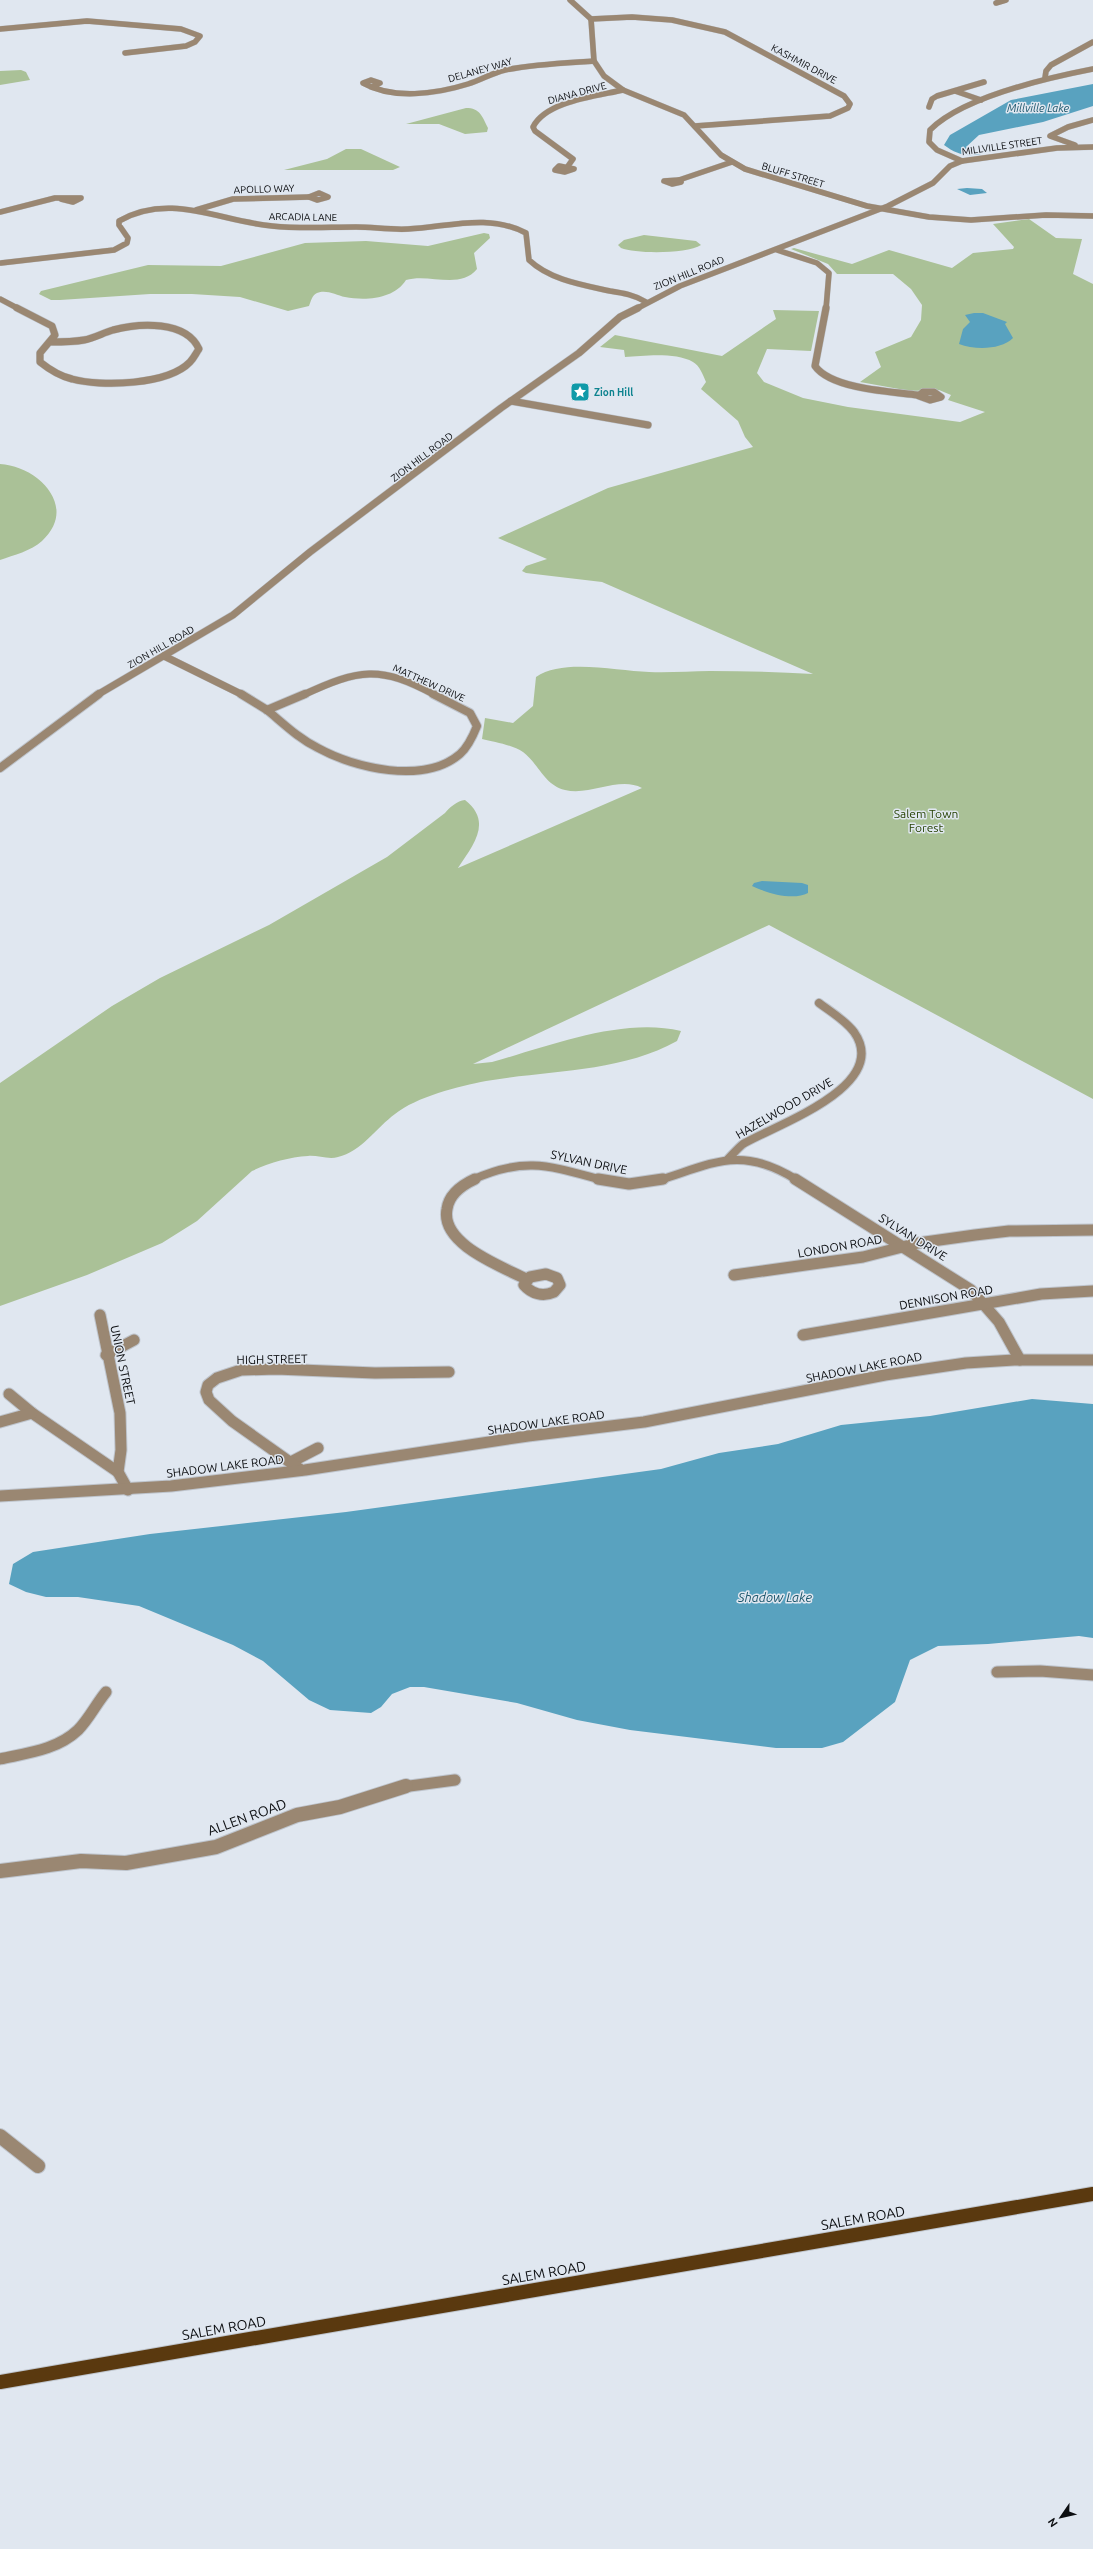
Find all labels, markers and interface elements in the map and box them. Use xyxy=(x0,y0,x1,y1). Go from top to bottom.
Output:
street label: KASHMIR DRIVE xyxy=(769,42,839,86)
street label: DELANEY WAY xyxy=(447,56,513,84)
street label: DIANA DRIVE xyxy=(547,80,608,106)
water label: Millville Lake xyxy=(1007,102,1070,114)
street label: MILLVILLE STREET xyxy=(961,135,1043,157)
street label: BLUFF STREET xyxy=(760,160,826,190)
street label: APOLLO WAY xyxy=(233,182,295,196)
street label: ARCADIA LANE xyxy=(269,211,338,223)
street label: ZION HILL ROAD xyxy=(652,254,726,292)
place icon: Zion Hill xyxy=(569,381,591,403)
place label: Zion Hill xyxy=(594,387,633,398)
street label: ZION HILL ROAD xyxy=(389,430,455,484)
street label: ZION HILL ROAD xyxy=(126,624,196,670)
street label: MATTHEW DRIVE xyxy=(391,662,467,704)
park label: Salem Town Forest xyxy=(894,807,958,834)
street label: HAZELWOOD DRIVE xyxy=(733,1075,835,1141)
street label: SYLVAN DRIVE xyxy=(550,1148,629,1176)
street label: SYLVAN DRIVE xyxy=(877,1211,950,1263)
street label: LONDON ROAD xyxy=(797,1232,883,1260)
street label: DENNISON ROAD xyxy=(898,1282,994,1312)
street label: UNION STREET xyxy=(108,1324,138,1406)
street label: SHADOW LAKE ROAD xyxy=(805,1349,923,1385)
street label: HIGH STREET xyxy=(236,1352,308,1366)
street label: SHADOW LAKE ROAD xyxy=(487,1407,605,1437)
street label: SHADOW LAKE ROAD xyxy=(166,1452,284,1480)
water label: Shadow Lake xyxy=(737,1590,812,1604)
street label: ALLEN ROAD xyxy=(205,1795,289,1839)
street label: SALEM ROAD xyxy=(820,2203,906,2233)
street label: SALEM ROAD xyxy=(501,2258,587,2288)
street label: SALEM ROAD xyxy=(181,2313,267,2343)
north arrow xyxy=(1041,2497,1081,2537)
text: N xyxy=(1045,2516,1060,2529)

